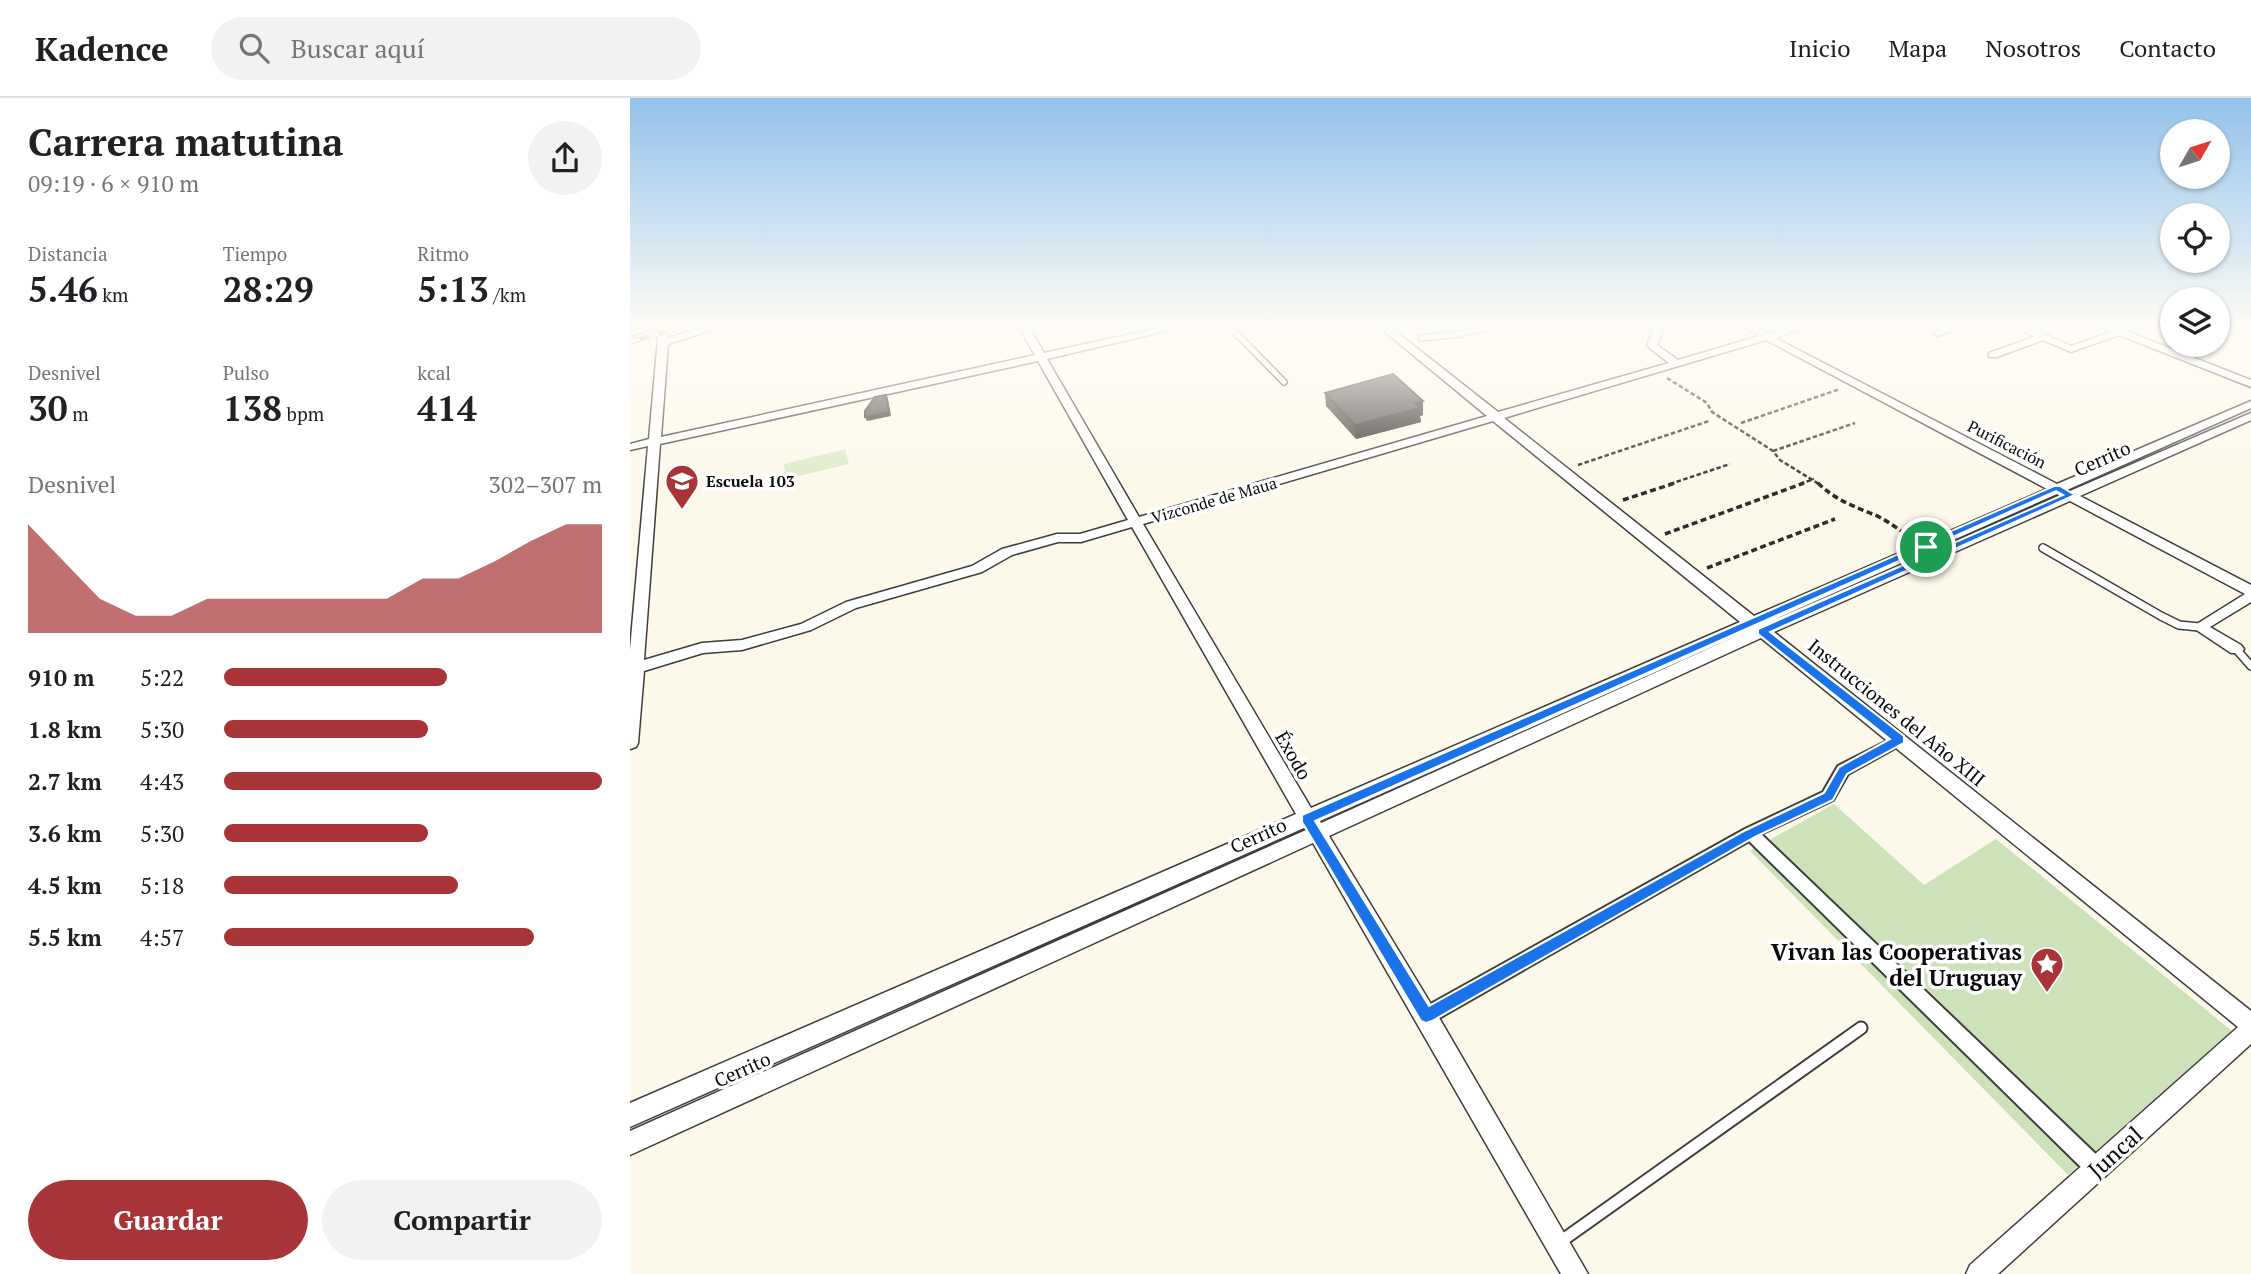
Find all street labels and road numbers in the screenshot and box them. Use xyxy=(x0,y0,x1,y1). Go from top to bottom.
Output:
street label: Purificación xyxy=(1964,415,2050,473)
street label: Cerrito xyxy=(2070,435,2134,481)
street label: Vizconde de Maua xyxy=(1149,472,1279,528)
street label: Instrucciones del Año XIII xyxy=(1803,633,1991,791)
street label: Éxodo xyxy=(1270,726,1318,784)
street label: Cerrito xyxy=(1226,812,1290,858)
street label: Cerrito xyxy=(710,1046,774,1092)
street label: Juncal xyxy=(2081,1119,2149,1185)

